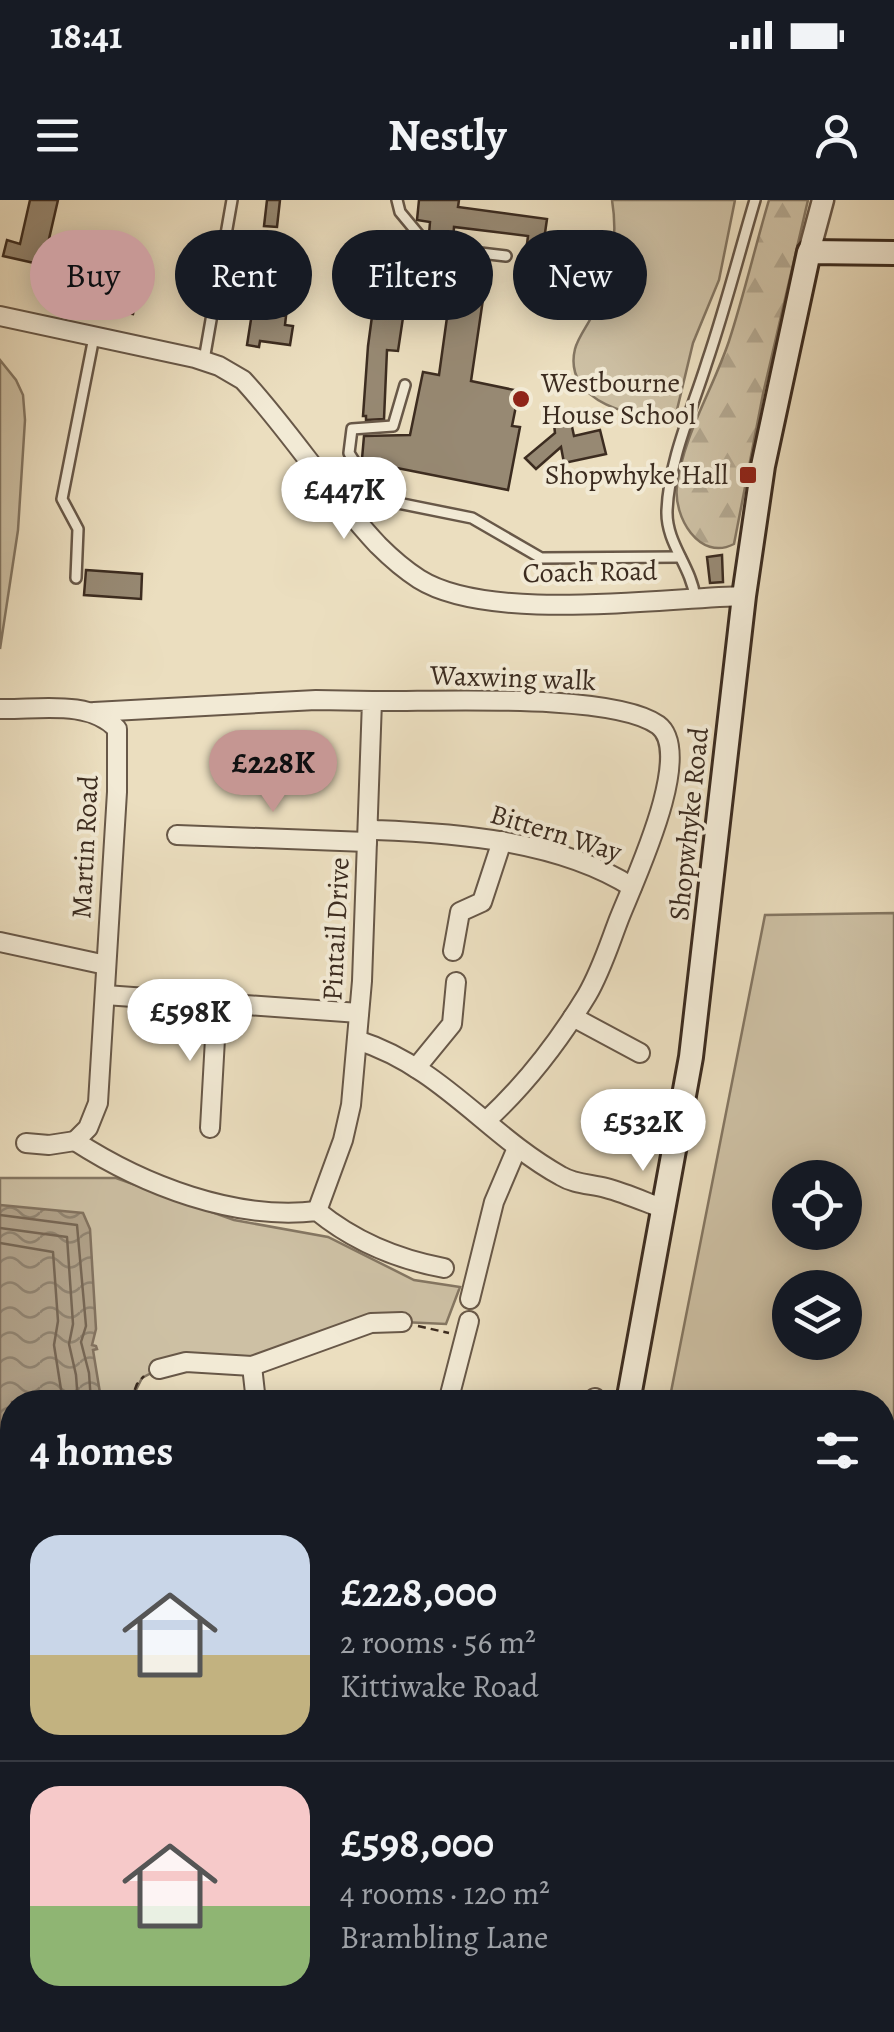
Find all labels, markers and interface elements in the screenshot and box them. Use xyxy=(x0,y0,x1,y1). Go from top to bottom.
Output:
text: 18:41 xyxy=(50,9,122,61)
text: Nestly xyxy=(388,104,506,166)
icon: menu xyxy=(30,108,85,163)
icon: person xyxy=(809,108,864,163)
chip: Buy xyxy=(30,230,155,320)
chip: Rent xyxy=(175,230,312,320)
chip: Filters xyxy=(332,230,493,320)
chip: New xyxy=(513,230,647,320)
place label: Westbourne House School xyxy=(540,364,696,434)
marker: Westbourne House School xyxy=(510,388,532,410)
place label: Shopwhyke Hall xyxy=(545,456,728,494)
pin: £447K xyxy=(274,457,414,542)
marker: Shopwhyke Hall xyxy=(737,464,759,486)
text: £447K xyxy=(303,467,385,511)
street label: Coach Road xyxy=(522,552,659,592)
street label: Waxwing walk xyxy=(428,656,597,700)
street label: Shopwhyke Road xyxy=(660,725,718,923)
pin: £228K xyxy=(203,730,343,815)
text: £228K xyxy=(231,740,315,784)
street label: Martin Road xyxy=(62,773,108,920)
street label: Bittern Way xyxy=(485,795,627,871)
street label: Pintail Drive xyxy=(313,856,359,1002)
pin: £598K xyxy=(120,979,260,1064)
text: £598K xyxy=(149,989,231,1033)
pin: £532K xyxy=(573,1089,713,1174)
text: £532K xyxy=(603,1099,683,1143)
map controls xyxy=(772,1160,862,1360)
button: locate xyxy=(772,1160,862,1250)
button: layers xyxy=(772,1270,862,1360)
text: 4 homes xyxy=(30,1422,173,1479)
icon: filters xyxy=(810,1423,865,1478)
text: £228,000 xyxy=(340,1563,497,1620)
icon: home xyxy=(110,1575,230,1695)
text: 2 rooms · 56 m² xyxy=(340,1620,536,1664)
text: Kittiwake Road xyxy=(340,1664,539,1708)
text: £598,000 xyxy=(340,1814,494,1871)
icon: home xyxy=(110,1826,230,1946)
text: 4 rooms · 120 m² xyxy=(340,1871,550,1915)
text: Brambling Lane xyxy=(340,1915,548,1959)

